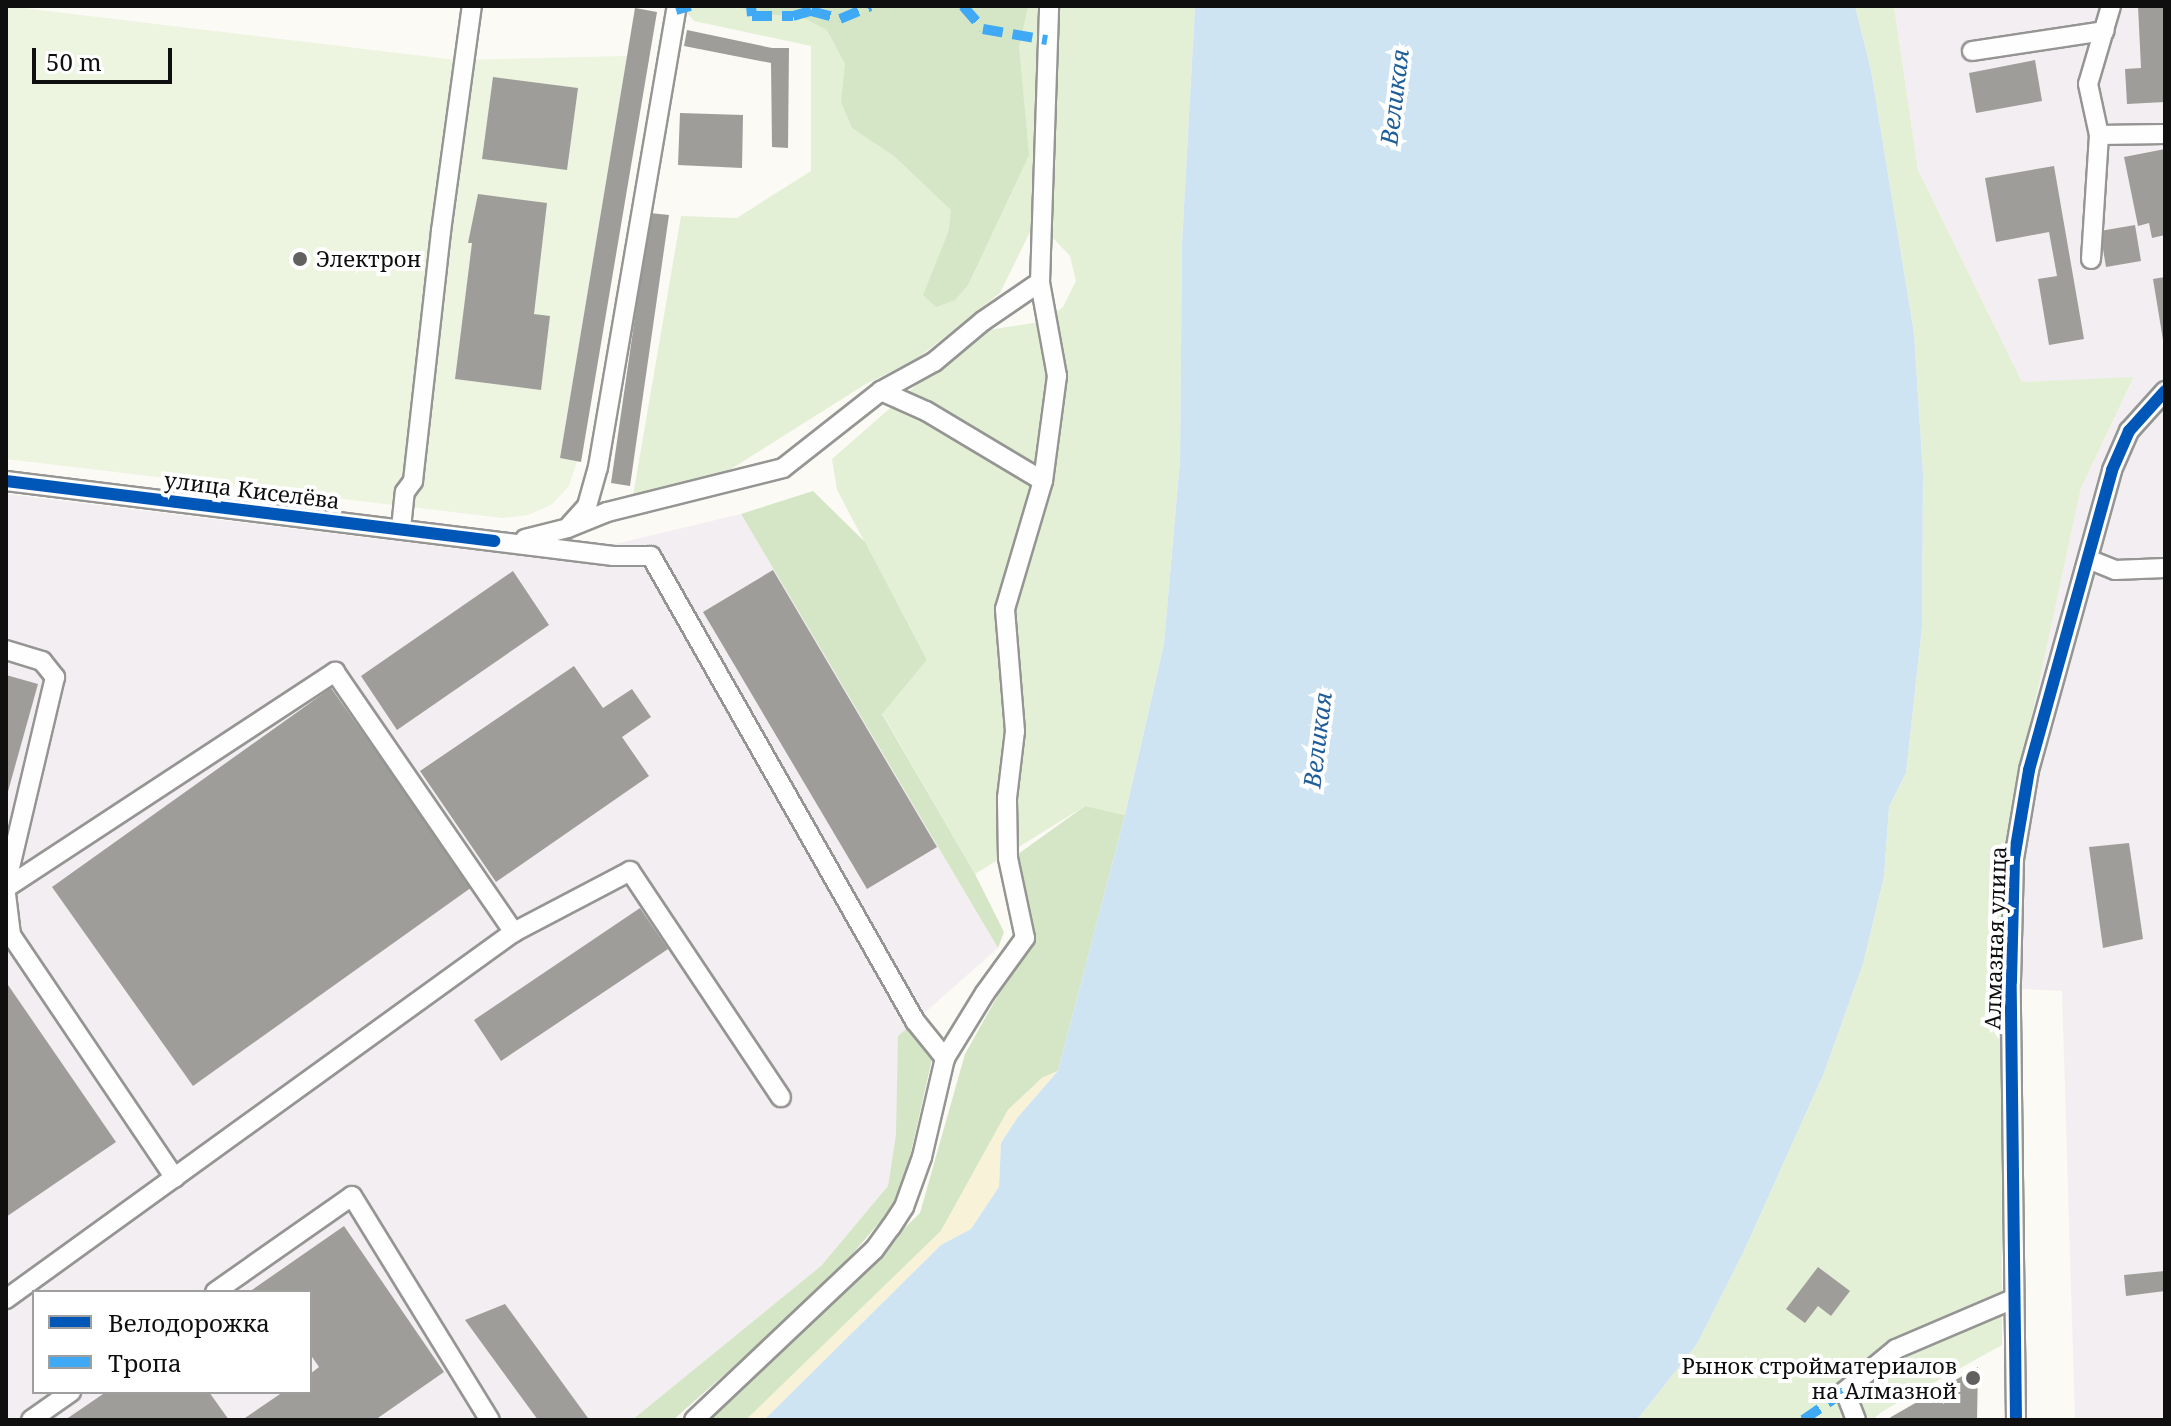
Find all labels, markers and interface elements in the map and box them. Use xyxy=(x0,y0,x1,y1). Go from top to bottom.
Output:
scale bar xyxy=(36,32,176,82)
text: 50 m xyxy=(46,45,102,78)
water label: Великая xyxy=(1374,47,1414,147)
place label: Электрон xyxy=(316,246,421,272)
marker: Электрон xyxy=(291,250,309,268)
street label: улица Киселёва xyxy=(163,466,341,514)
water label: Великая xyxy=(1297,690,1337,790)
street label: Алмазная улица xyxy=(1979,846,2011,1030)
legend xyxy=(32,1290,312,1394)
text: Велодорожка xyxy=(108,1306,270,1339)
text: Тропа xyxy=(108,1346,182,1379)
place label: Рынок стройматериалов на Алмазной xyxy=(1681,1352,1957,1404)
marker: Рынок стройматериалов на Алмазной xyxy=(1964,1369,1982,1387)

